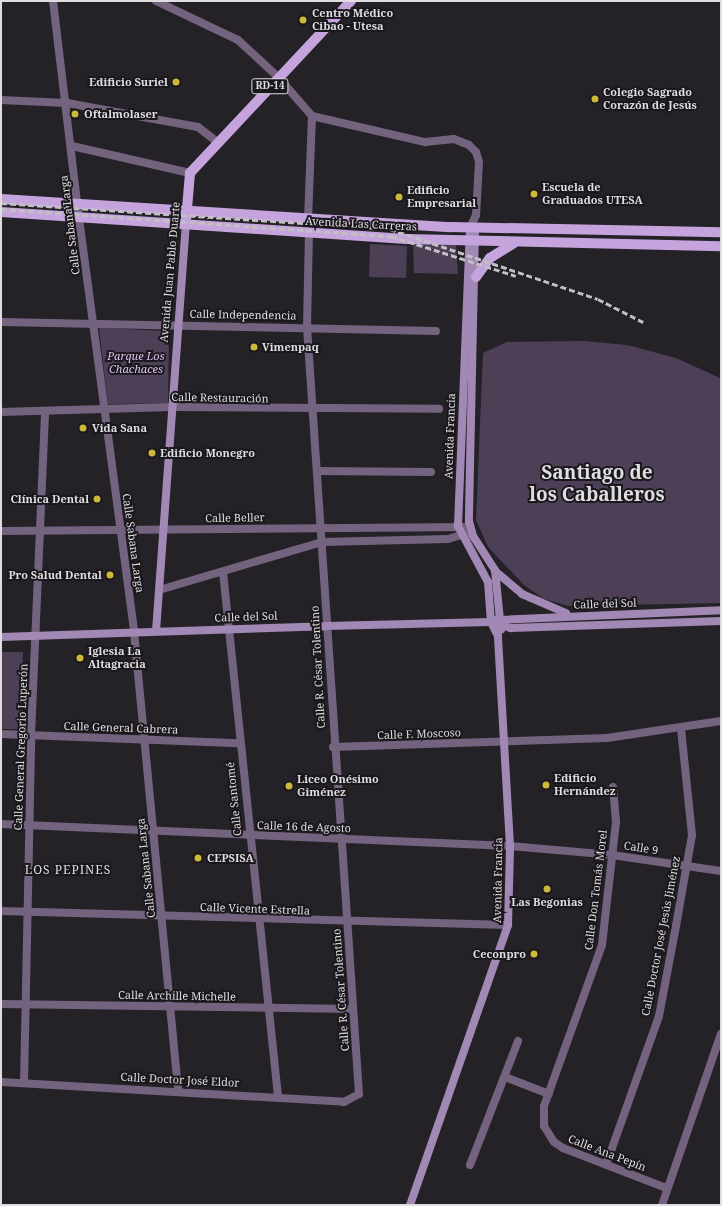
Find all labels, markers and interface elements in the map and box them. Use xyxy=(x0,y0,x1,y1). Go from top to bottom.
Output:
place label: Centro Médico Cibao - Utesa xyxy=(312,7,393,33)
marker: Centro Médico Cibao - Utesa xyxy=(297,14,309,26)
place label: Edificio Suriel xyxy=(89,75,168,89)
marker: Edificio Suriel xyxy=(171,77,181,87)
road number: RD-14 xyxy=(251,78,289,94)
place label: Colegio Sagrado Corazón de Jesús xyxy=(603,86,697,112)
marker: Colegio Sagrado Corazón de Jesús xyxy=(590,94,600,104)
place label: Oftalmolaser xyxy=(84,107,157,121)
marker: Oftalmolaser xyxy=(69,108,81,120)
street label: Calle Sabana Larga xyxy=(57,175,83,275)
place label: Escuela de Graduados UTESA xyxy=(542,181,643,207)
place label: Edificio Empresarial xyxy=(407,184,476,210)
marker: Escuela de Graduados UTESA xyxy=(529,189,539,199)
marker: Edificio Empresarial xyxy=(394,192,404,202)
street label: Avenida Juan Pablo Duarte xyxy=(157,201,183,343)
street label: Avenida Las Carreras xyxy=(305,214,417,234)
street label: Calle Independencia xyxy=(189,307,297,323)
place label: Vimenpaq xyxy=(262,340,319,354)
marker: Vimenpaq xyxy=(249,342,259,352)
park label: Parque Los Chachaces xyxy=(107,350,165,376)
street label: Calle Restauración xyxy=(171,391,269,405)
street label: Avenida Francia xyxy=(442,393,458,479)
place label: Vida Sana xyxy=(92,421,147,435)
marker: Vida Sana xyxy=(77,422,89,434)
place label: Edificio Monegro xyxy=(160,446,255,460)
marker: Edificio Monegro xyxy=(147,448,157,458)
district label: Santiago de los Caballeros xyxy=(529,462,665,506)
place label: Clínica Dental xyxy=(10,492,89,506)
street label: Calle Sabana Larga xyxy=(119,493,147,593)
marker: Clínica Dental xyxy=(92,494,102,504)
street label: Calle Beller xyxy=(205,511,265,525)
place label: Pro Salud Dental xyxy=(8,568,102,582)
marker: Pro Salud Dental xyxy=(105,570,115,580)
street label: Calle del Sol xyxy=(573,596,637,612)
street label: Calle R. César Tolentino xyxy=(308,605,328,729)
street label: Calle del Sol xyxy=(214,609,278,625)
place label: Iglesia La Altagracia xyxy=(88,645,146,671)
marker: Iglesia La Altagracia xyxy=(75,653,85,663)
street label: Calle General Gregorio Luperón xyxy=(11,663,31,831)
street label: Calle General Cabrera xyxy=(64,719,178,737)
street label: Calle F. Moscoso xyxy=(377,726,461,742)
street label: Calle Santomé xyxy=(224,761,244,837)
place label: Edificio Hernández xyxy=(554,772,616,798)
place label: Liceo Onésimo Giménez xyxy=(297,773,379,799)
marker: Edificio Hernández xyxy=(541,780,551,790)
marker: Liceo Onésimo Giménez xyxy=(284,781,294,791)
street label: Calle Sabana Larga xyxy=(134,818,158,918)
street label: Calle 16 de Agosto xyxy=(257,819,351,835)
street label: Calle Don Tomás Morel xyxy=(582,829,610,951)
street label: Avenida Francia xyxy=(491,837,505,923)
street label: Calle 9 xyxy=(623,839,659,857)
place label: CEPSISA xyxy=(207,851,254,865)
marker: CEPSISA xyxy=(192,852,204,864)
street label: Calle Doctor José Jesús Jiménez xyxy=(639,855,683,1017)
district label: LOS PEPINES xyxy=(25,863,111,877)
marker: Las Begonias xyxy=(542,884,552,894)
place label: Las Begonias xyxy=(511,895,583,909)
street label: Calle Vicente Estrella xyxy=(200,900,310,918)
street label: Calle R. César Tolentino xyxy=(330,928,352,1052)
place label: Ceconpro xyxy=(473,947,526,961)
marker: Ceconpro xyxy=(529,949,539,959)
street label: Calle Archille Michelle xyxy=(118,988,236,1004)
street label: Calle Doctor José Eldor xyxy=(120,1070,240,1090)
street label: Calle Ana Pepín xyxy=(566,1132,648,1174)

